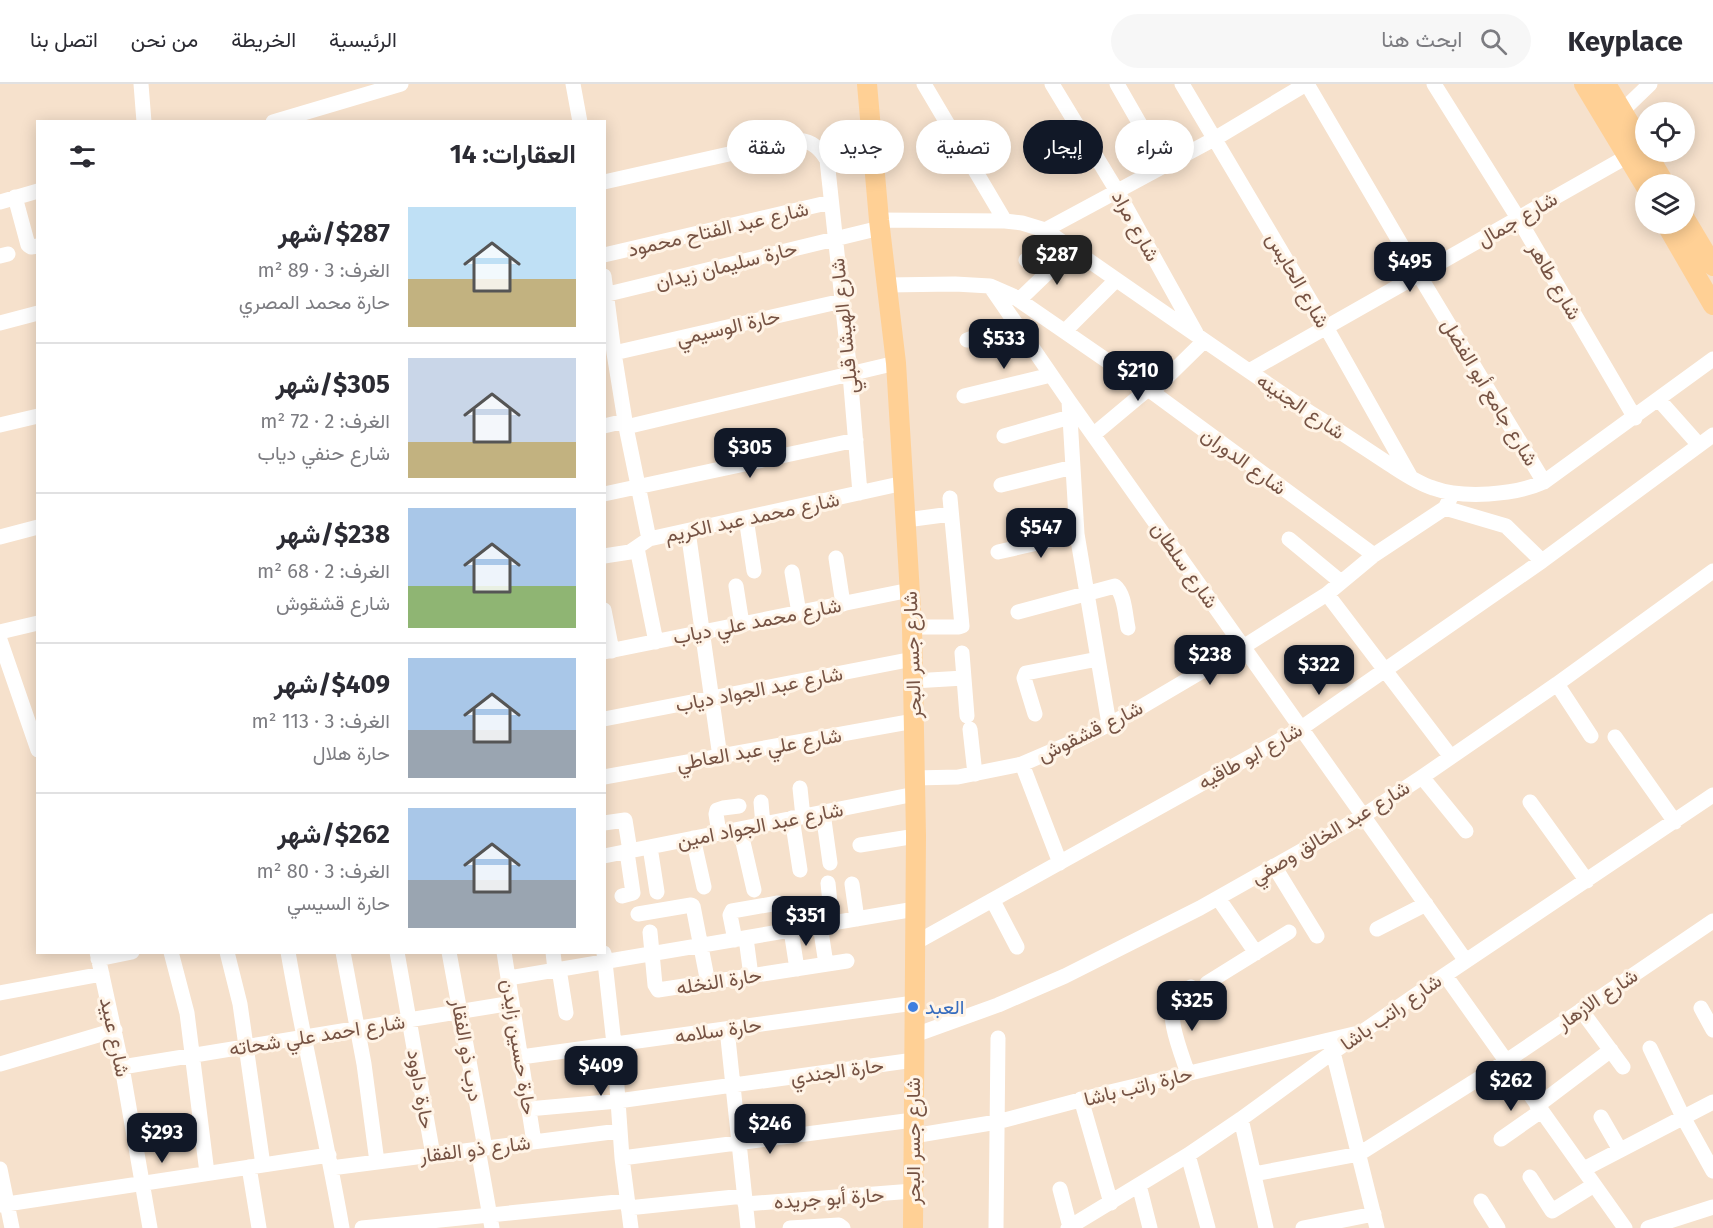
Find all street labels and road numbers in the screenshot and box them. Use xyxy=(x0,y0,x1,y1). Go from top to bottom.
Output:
street label: شارع مراد xyxy=(1105,187,1165,266)
street label: شارع جمال xyxy=(1473,187,1562,253)
street label: شارع عبد الفتاح محمود xyxy=(625,197,811,263)
street label: شارع الحايس xyxy=(1259,228,1335,333)
street label: حارة سليمان زيدان xyxy=(653,236,800,295)
street label: شارع طاهر xyxy=(1521,237,1587,325)
street label: شارع الهيشا قبلي xyxy=(825,257,868,395)
street label: حارة الوسيمي xyxy=(674,303,783,355)
street label: شارع جامع أبو الفضل xyxy=(1435,314,1544,471)
street label: شارع الجنينه xyxy=(1251,368,1349,446)
street label: شارع الدوران xyxy=(1196,422,1291,501)
street label: شارع محمد عبد الكريم xyxy=(663,487,842,549)
street label: شارع سلطان xyxy=(1145,517,1223,614)
street label: شارع جسر البحر xyxy=(898,591,928,720)
street label: شارع محمد علي دياب xyxy=(671,593,844,654)
street label: شارع عبد الجواد دياب xyxy=(673,661,845,719)
street label: شارع قشقوش xyxy=(1033,695,1147,769)
street label: شارع ابو طاقيه xyxy=(1194,718,1307,796)
street label: شارع علي عبد العاطي xyxy=(675,723,844,780)
street label: شارع عبد الخالق وصفي xyxy=(1246,775,1417,893)
street label: شارع عبد الجواد امين xyxy=(675,797,846,855)
street label: حارة النخله xyxy=(675,962,764,1001)
street label: شارع الازهار xyxy=(1551,963,1643,1037)
street label: شارع راتب باشا xyxy=(1336,968,1447,1057)
street label: حارة حسين زايدن xyxy=(495,977,542,1117)
street label: شارع عبيد xyxy=(93,995,135,1079)
street label: درب ذو الفقار xyxy=(445,996,488,1103)
street label: شارع احمد علي شحاته xyxy=(227,1009,407,1066)
street label: حارة سلامه xyxy=(673,1012,763,1049)
street label: حارة داوود xyxy=(401,1047,440,1131)
street label: حارة الجندي xyxy=(789,1053,886,1094)
street label: حارة راتب باشا xyxy=(1081,1061,1195,1112)
street label: شارع جسر البحر xyxy=(901,1077,927,1206)
street label: شارع ذو الفقار xyxy=(417,1130,532,1170)
street label: حارة أبو جريده xyxy=(773,1182,885,1215)

